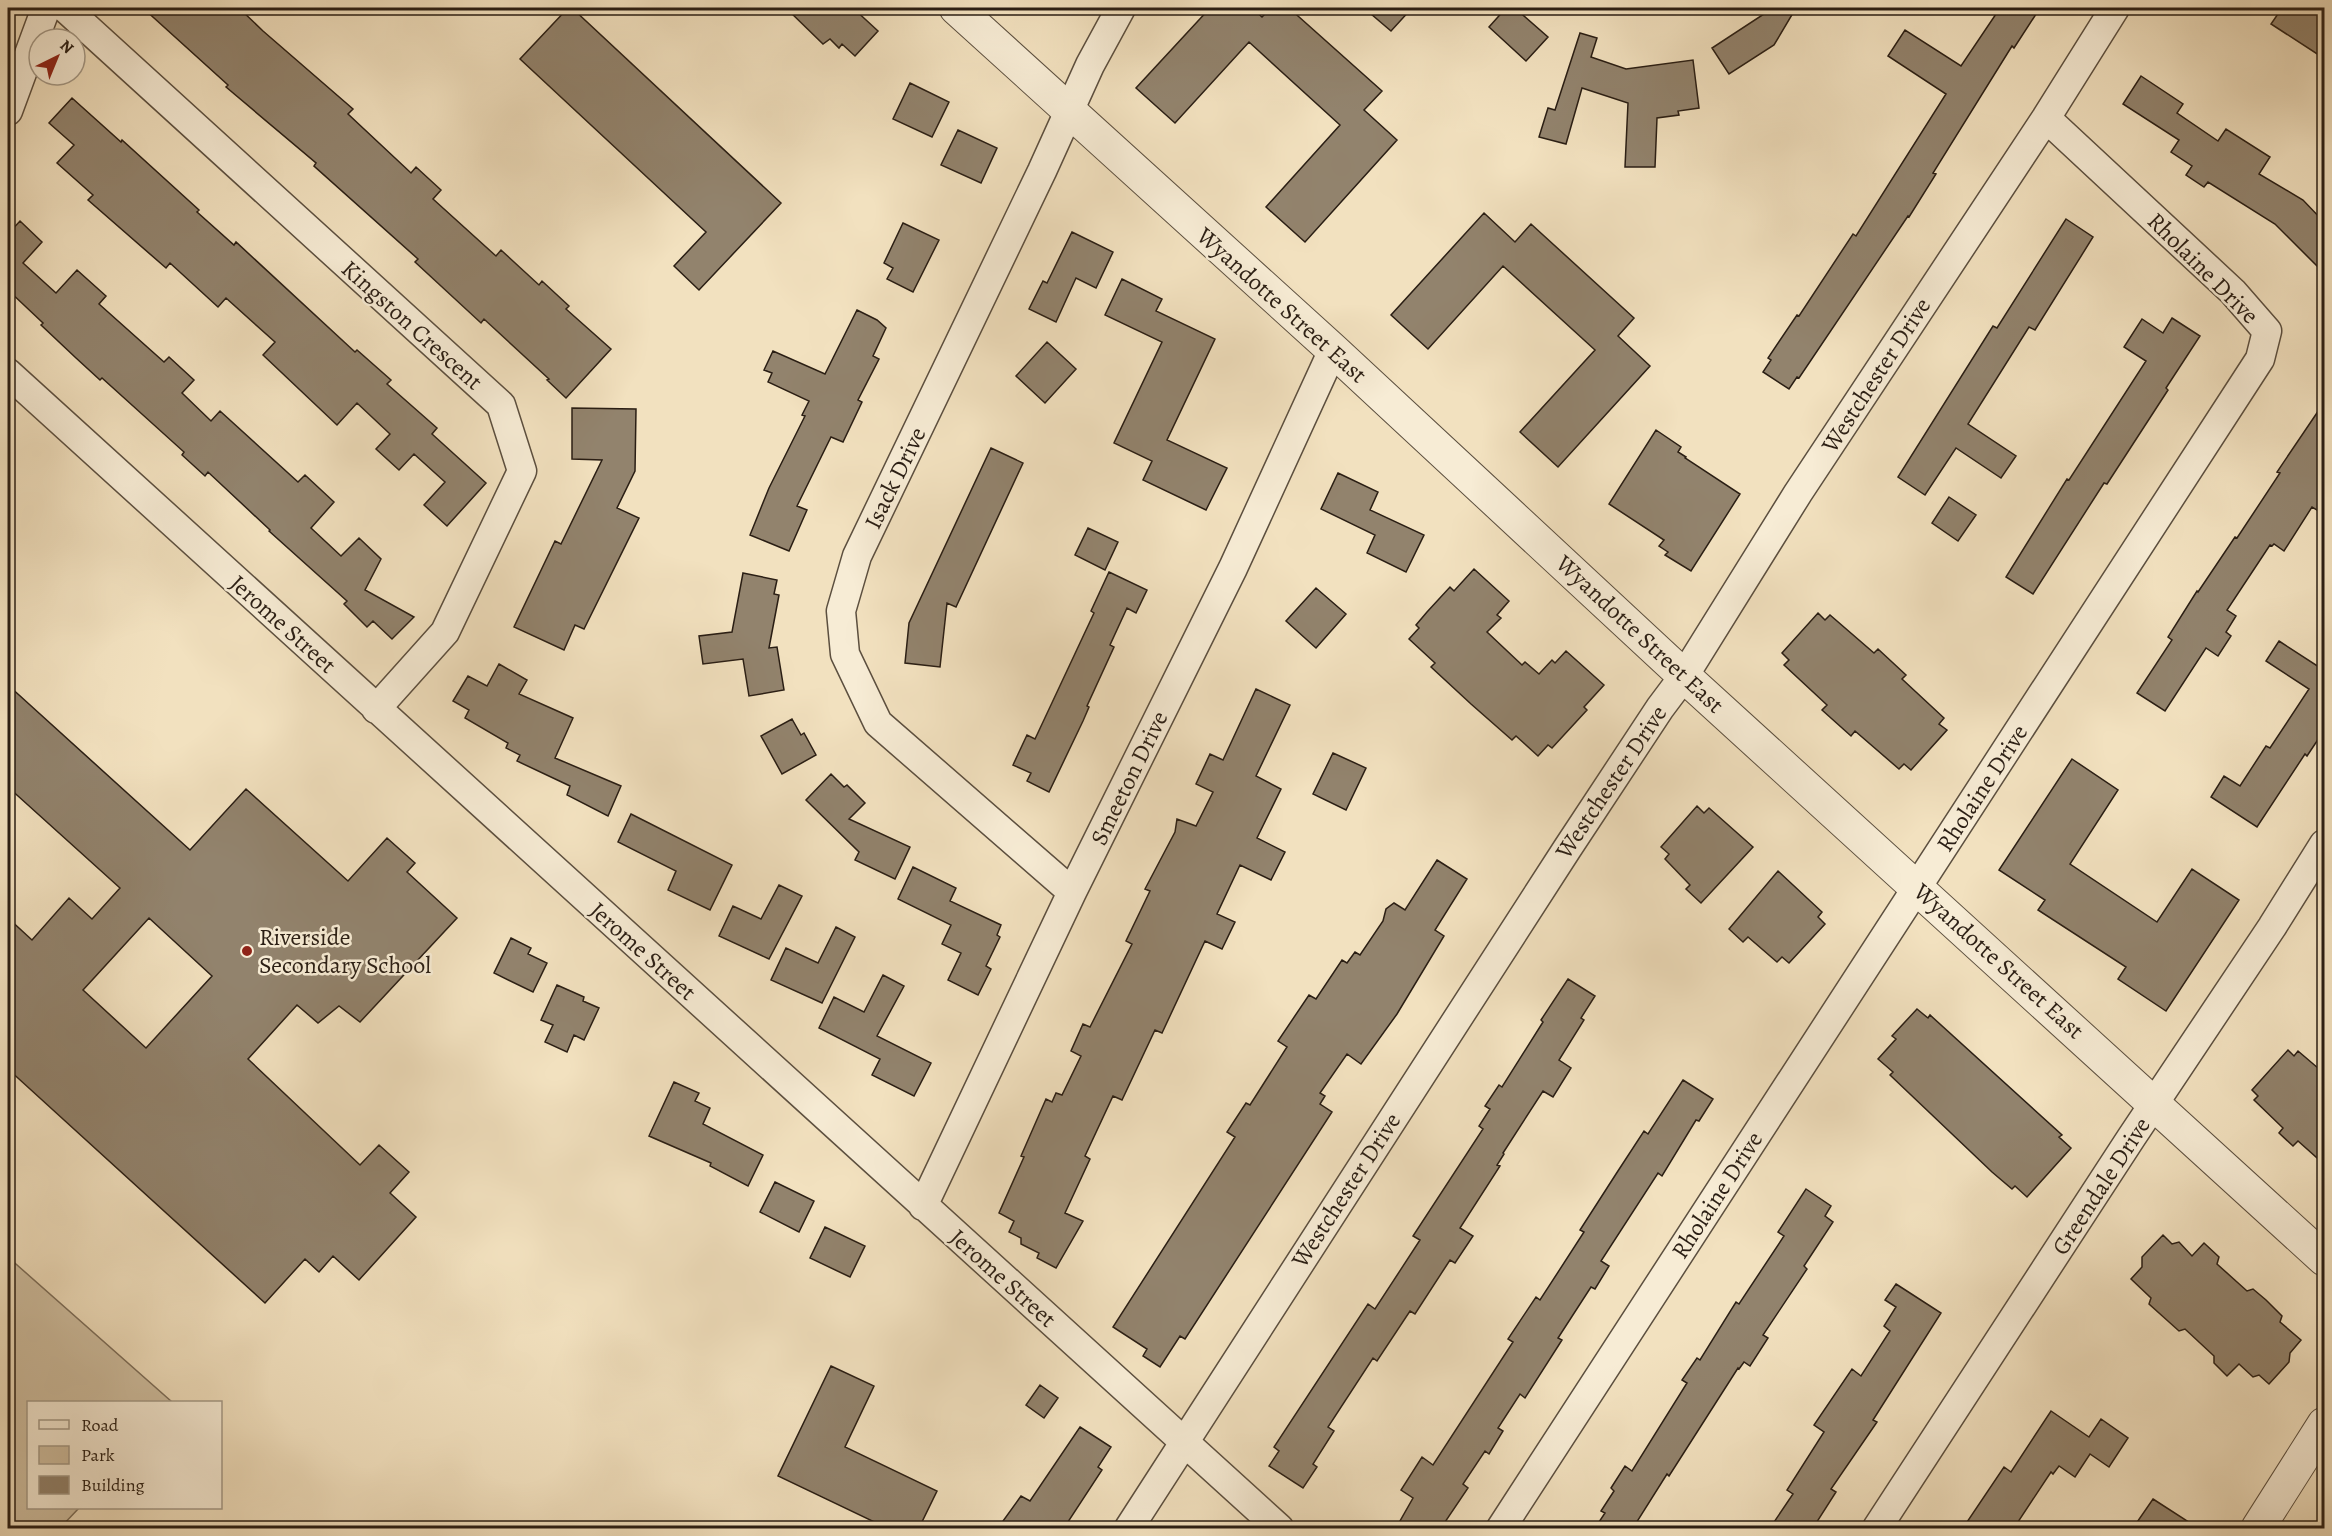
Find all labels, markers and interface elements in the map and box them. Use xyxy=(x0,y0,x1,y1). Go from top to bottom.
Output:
north arrow xyxy=(27,27,87,87)
text: N xyxy=(55,35,79,59)
street label: Rholaine Drive xyxy=(2140,205,2266,331)
street label: Wyandotte Street East xyxy=(1189,219,1374,390)
street label: Kingston Crescent xyxy=(334,253,490,397)
street label: Westchester Drive xyxy=(1813,291,1938,460)
street label: Isack Drive xyxy=(857,422,933,534)
street label: Wyandotte Street East xyxy=(1548,547,1731,720)
street label: Jerome Street xyxy=(223,568,343,680)
street label: Westchester Drive xyxy=(1547,699,1674,866)
street label: Smeeton Drive xyxy=(1083,706,1175,850)
street label: Rholaine Drive xyxy=(1929,718,2035,858)
street label: Wyandotte Street East xyxy=(1906,875,2091,1046)
street label: Jerome Street xyxy=(583,895,703,1007)
place label: Riverside Secondary School xyxy=(259,921,431,981)
marker: Riverside Secondary School xyxy=(240,944,254,958)
street label: Westchester Drive xyxy=(1283,1106,1408,1275)
street label: Greendale Drive xyxy=(2044,1111,2158,1261)
street label: Rholaine Drive xyxy=(1664,1125,1770,1265)
street label: Jerome Street xyxy=(943,1222,1063,1334)
legend xyxy=(27,1401,222,1509)
text: Road xyxy=(81,1413,119,1437)
text: Park xyxy=(81,1443,115,1467)
text: Building xyxy=(81,1473,145,1497)

